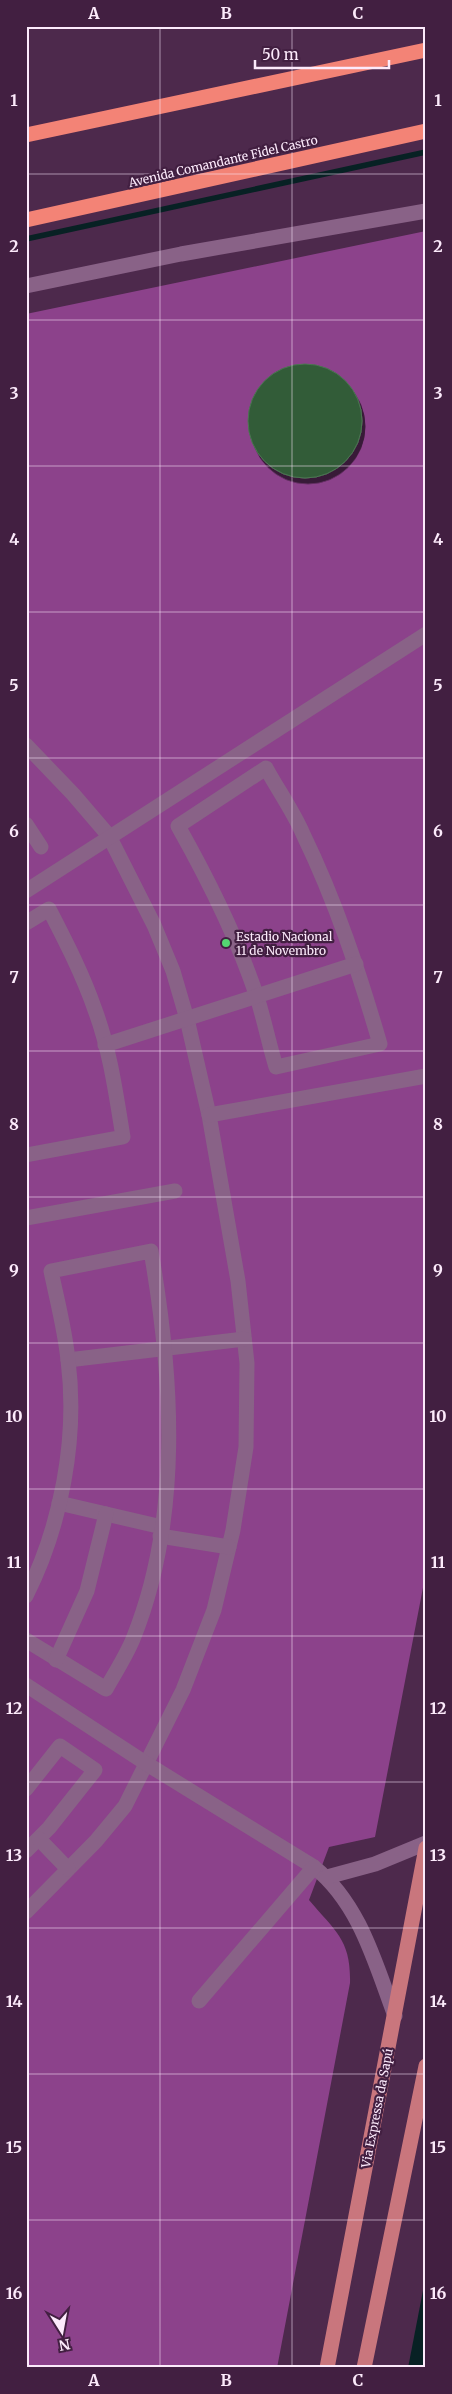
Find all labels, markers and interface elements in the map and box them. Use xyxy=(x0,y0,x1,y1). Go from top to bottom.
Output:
text: A xyxy=(87,3,100,23)
text: B xyxy=(220,3,232,23)
text: C xyxy=(353,3,363,23)
scale bar xyxy=(255,38,388,70)
text: 50 m xyxy=(262,45,299,64)
text: 1 xyxy=(10,90,18,110)
text: 1 xyxy=(434,90,442,110)
street label: Avenida Comandante Fidel Castro xyxy=(126,132,319,190)
text: 2 xyxy=(9,236,19,256)
text: 2 xyxy=(433,236,443,256)
text: 3 xyxy=(9,383,19,403)
text: 3 xyxy=(433,383,443,403)
text: 4 xyxy=(9,529,19,549)
text: 4 xyxy=(433,529,443,549)
text: 5 xyxy=(9,675,19,695)
text: 5 xyxy=(433,675,443,695)
text: 6 xyxy=(9,821,19,841)
text: 6 xyxy=(433,821,443,841)
place label: Estadio Nacional 11 de Novembro xyxy=(236,929,333,958)
marker: Estadio Nacional 11 de Novembro xyxy=(220,937,232,949)
text: 7 xyxy=(9,967,19,987)
text: 7 xyxy=(433,967,443,987)
text: 8 xyxy=(9,1114,19,1134)
text: 8 xyxy=(433,1114,443,1134)
text: 9 xyxy=(9,1260,19,1280)
text: 9 xyxy=(433,1260,443,1280)
text: 10 xyxy=(5,1406,23,1426)
text: 10 xyxy=(429,1406,447,1426)
text: 11 xyxy=(7,1552,22,1572)
text: 11 xyxy=(431,1552,446,1572)
text: 12 xyxy=(6,1698,22,1718)
text: 12 xyxy=(430,1698,446,1718)
text: 13 xyxy=(6,1845,22,1865)
text: 13 xyxy=(430,1845,446,1865)
text: 14 xyxy=(6,1991,22,2011)
text: 14 xyxy=(430,1991,446,2011)
street label: Via Expressa da Sapú xyxy=(358,2047,396,2170)
text: 15 xyxy=(6,2137,22,2157)
text: 15 xyxy=(430,2137,446,2157)
text: 16 xyxy=(6,2283,22,2303)
text: 16 xyxy=(430,2283,446,2303)
north arrow xyxy=(38,2306,88,2356)
text: N xyxy=(57,2335,72,2355)
text: A xyxy=(87,2370,100,2390)
text: B xyxy=(220,2370,232,2390)
text: C xyxy=(353,2370,363,2390)

